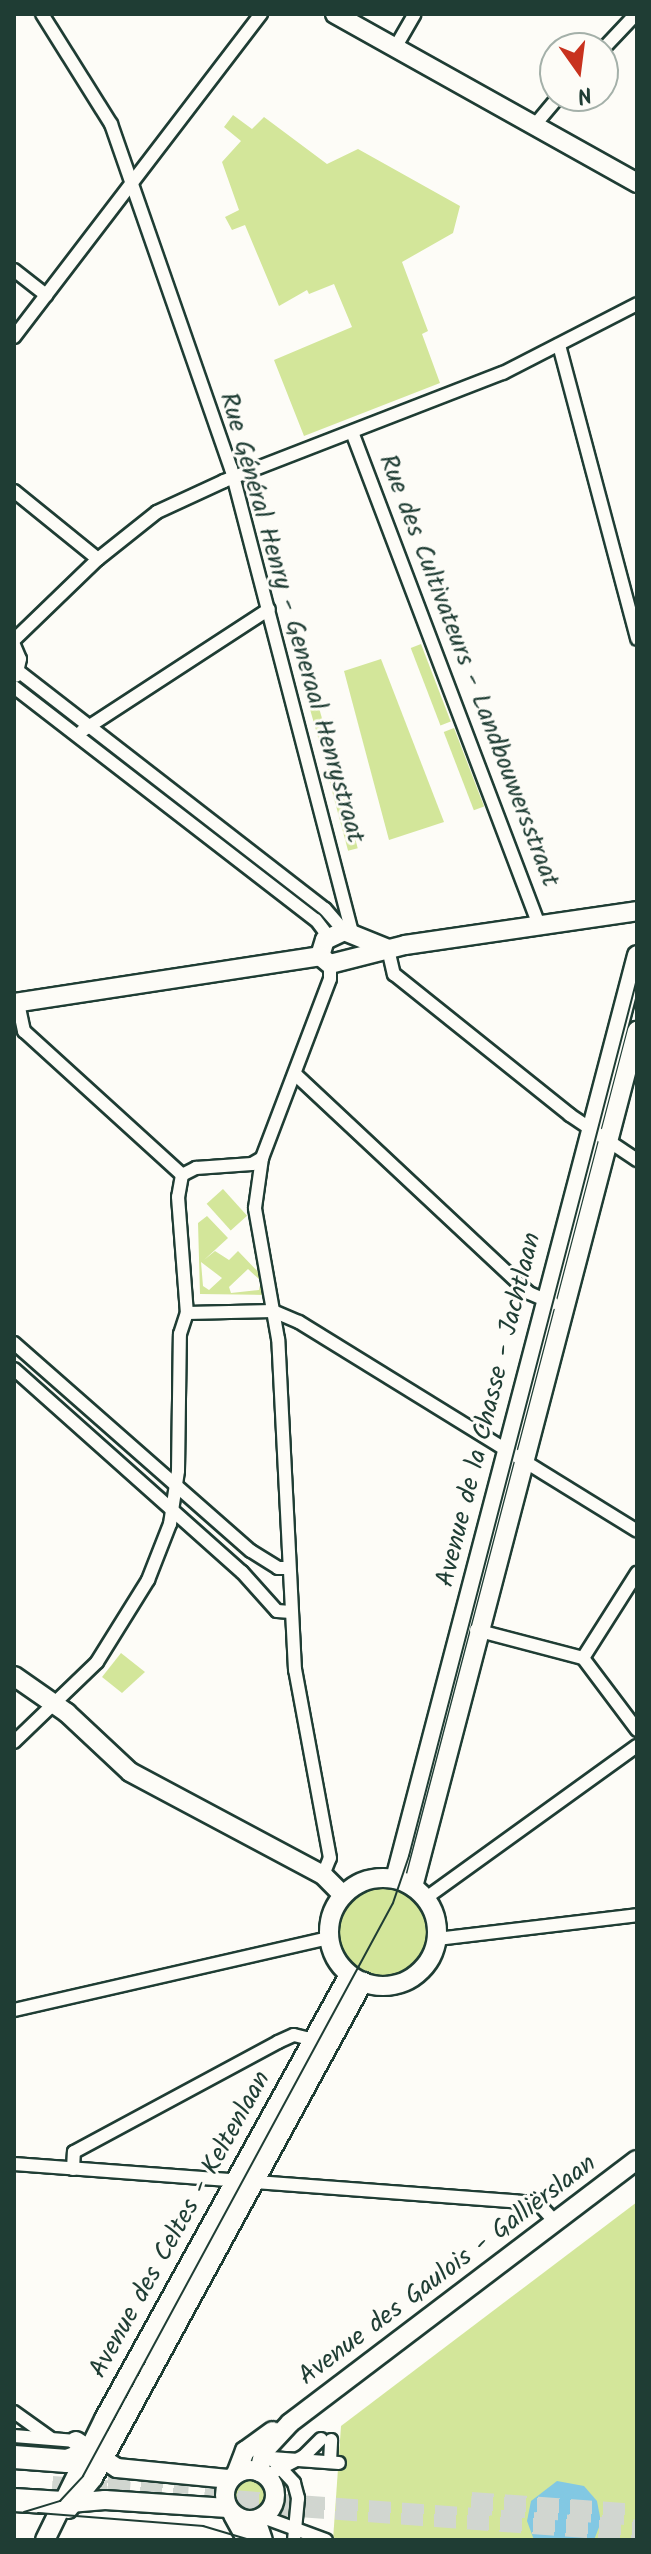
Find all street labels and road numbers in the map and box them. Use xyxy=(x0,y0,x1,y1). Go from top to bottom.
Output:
street label: Rue Général Henry - Generaal Henrystraat xyxy=(212,389,370,847)
street label: Rue des Cultivateurs - Landbouwersstraat xyxy=(371,450,565,892)
street label: Avenue de la Chasse - Jachtlaan xyxy=(431,1230,549,1590)
street label: Avenue des Celtes - Keltenlaan xyxy=(83,2066,279,2384)
street label: Avenue des Gaulois - Galliërslaan xyxy=(293,2149,603,2393)

